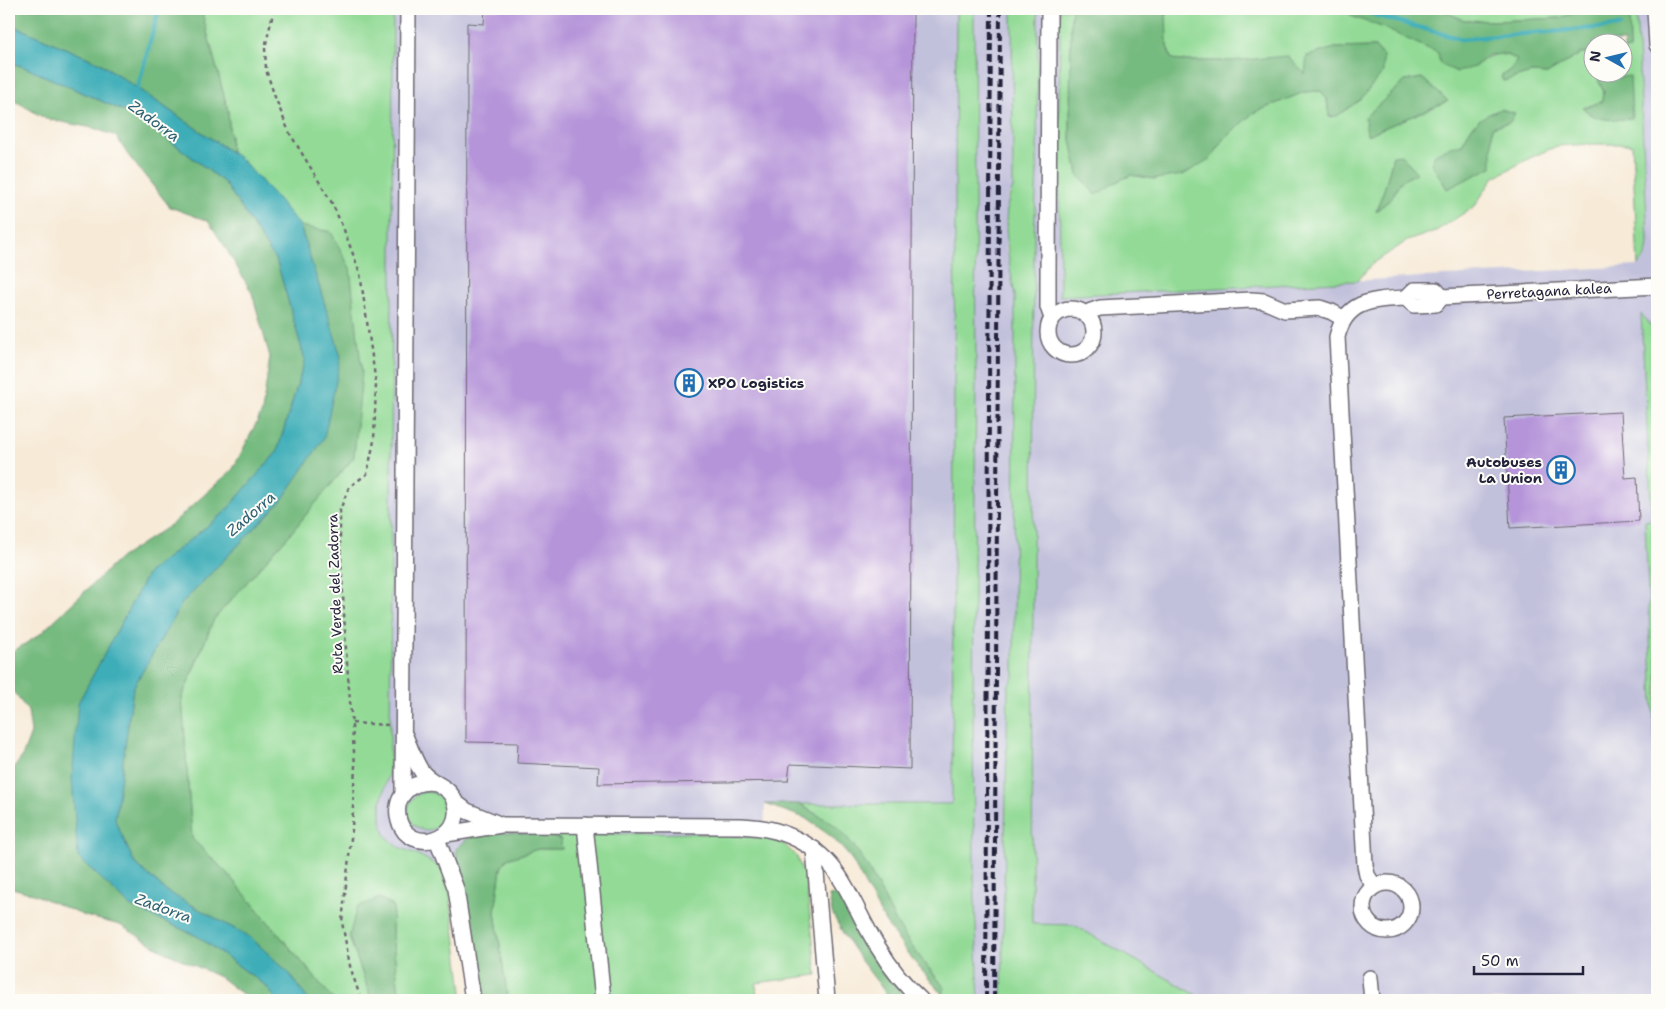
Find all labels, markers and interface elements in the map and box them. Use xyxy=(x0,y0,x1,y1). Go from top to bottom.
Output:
north arrow xyxy=(1584,32,1634,82)
text: N xyxy=(1585,49,1605,63)
water label: Zadorra xyxy=(124,96,184,146)
street label: Perretagana kalea xyxy=(1486,279,1612,303)
building icon: XPO Logistics xyxy=(674,368,704,398)
place label: XPO Logistics xyxy=(708,374,804,392)
place label: Autobuses La Union xyxy=(1466,453,1542,487)
building icon: Autobuses La Union xyxy=(1546,455,1576,485)
water label: Zadorra xyxy=(222,487,280,541)
street label: Ruta Verde del Zadorra xyxy=(323,513,347,674)
water label: Zadorra xyxy=(132,889,194,927)
scale bar xyxy=(1474,944,1582,976)
text: 50 m xyxy=(1481,951,1519,971)

